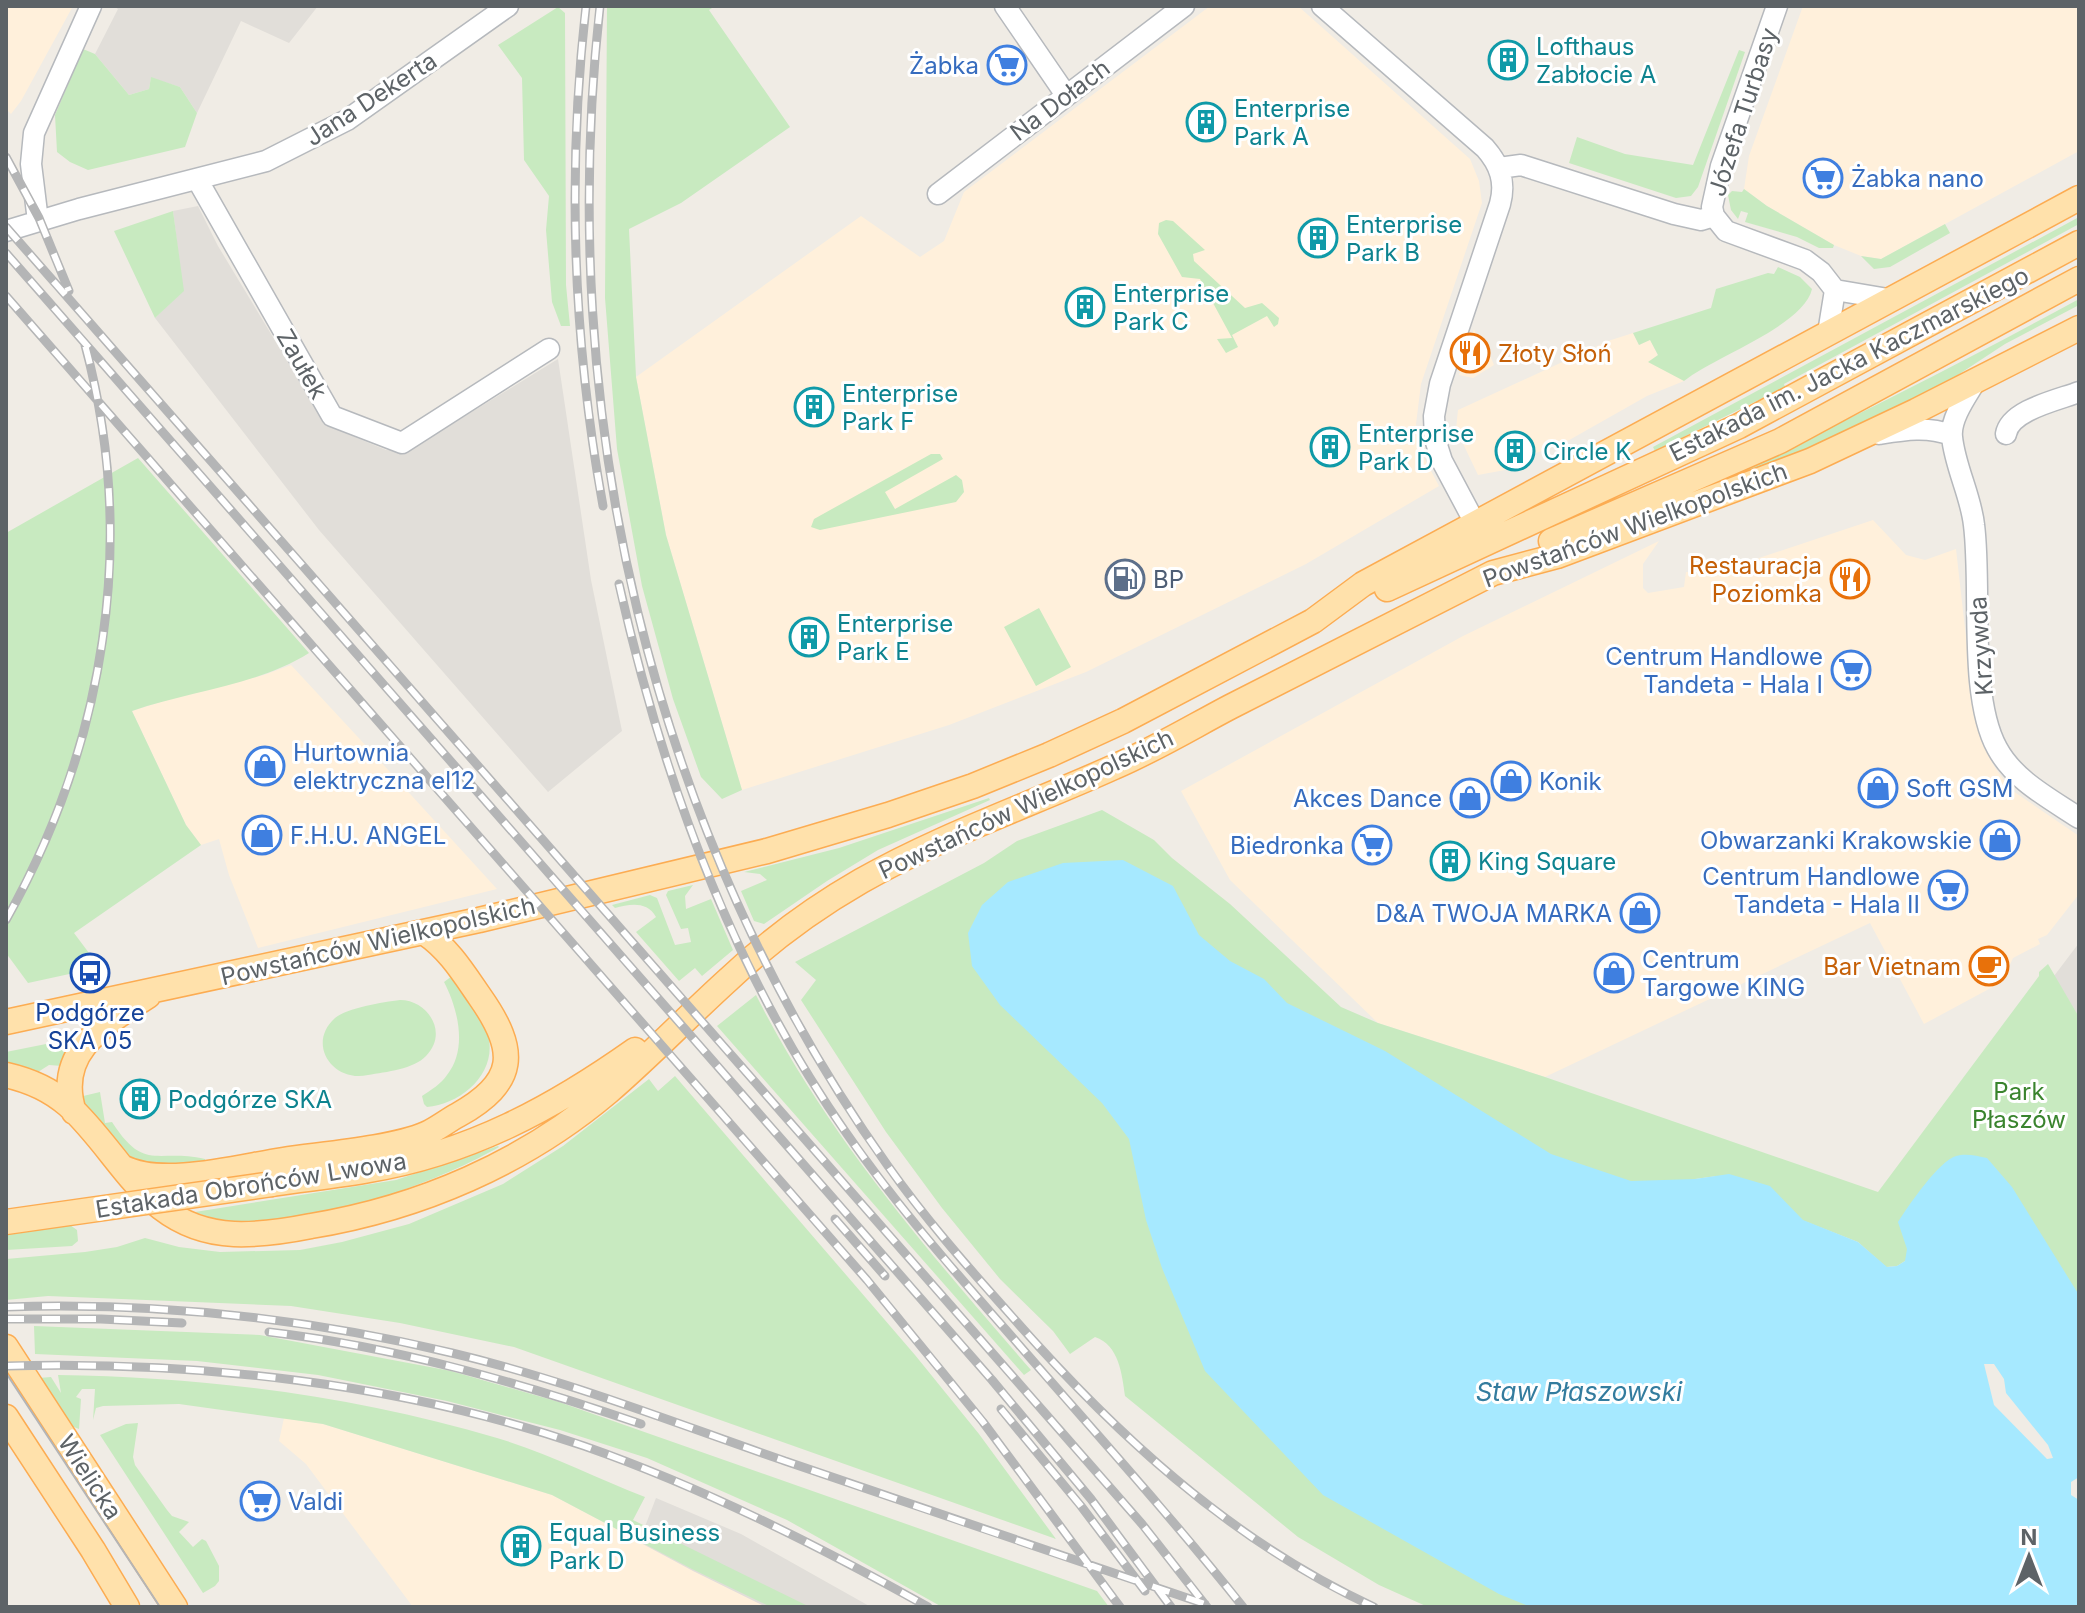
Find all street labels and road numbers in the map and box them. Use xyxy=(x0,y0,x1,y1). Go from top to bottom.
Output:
street label: Józefa Turbasy xyxy=(1702,24,1784,200)
street label: Jana Dekerta xyxy=(300,46,442,152)
street label: Na Dołach xyxy=(1004,53,1116,147)
street label: Estakada im. Jacka Kaczmarskiego xyxy=(1664,260,2034,468)
street label: Zaułek xyxy=(271,324,333,404)
street label: Powstańców Wielkopolskich xyxy=(1479,456,1791,594)
street label: Krzywda xyxy=(1963,595,1999,697)
street label: Powstańców Wielkopolskich xyxy=(874,723,1178,885)
street label: Powstańców Wielkopolskich xyxy=(218,891,538,991)
street label: Estakada Obrońców Lwowa xyxy=(94,1146,408,1224)
street label: Wielicka xyxy=(52,1429,128,1525)

